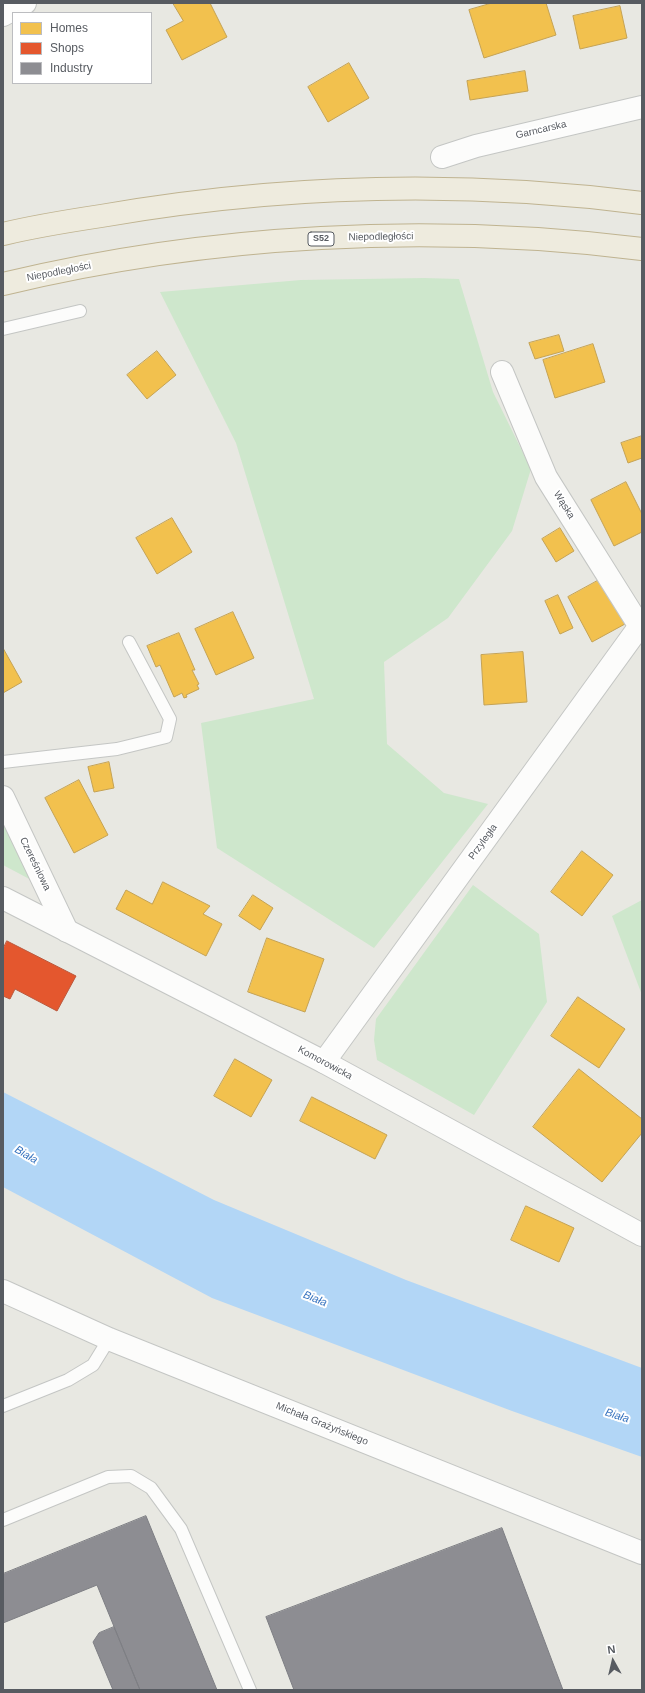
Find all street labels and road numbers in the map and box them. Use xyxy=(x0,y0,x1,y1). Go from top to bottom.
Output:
street label: Garncarska xyxy=(514,118,568,142)
street label: Niepodległości xyxy=(348,230,414,244)
road number: S52 xyxy=(308,232,334,246)
street label: Niepodległości xyxy=(26,260,92,284)
street label: Wąska xyxy=(551,489,577,521)
street label: Przyległa xyxy=(466,822,500,862)
street label: Czereśniowa xyxy=(17,835,53,893)
street label: Komorowicka xyxy=(296,1044,354,1082)
street label: Michała Grażyńskiego xyxy=(274,1400,370,1448)

